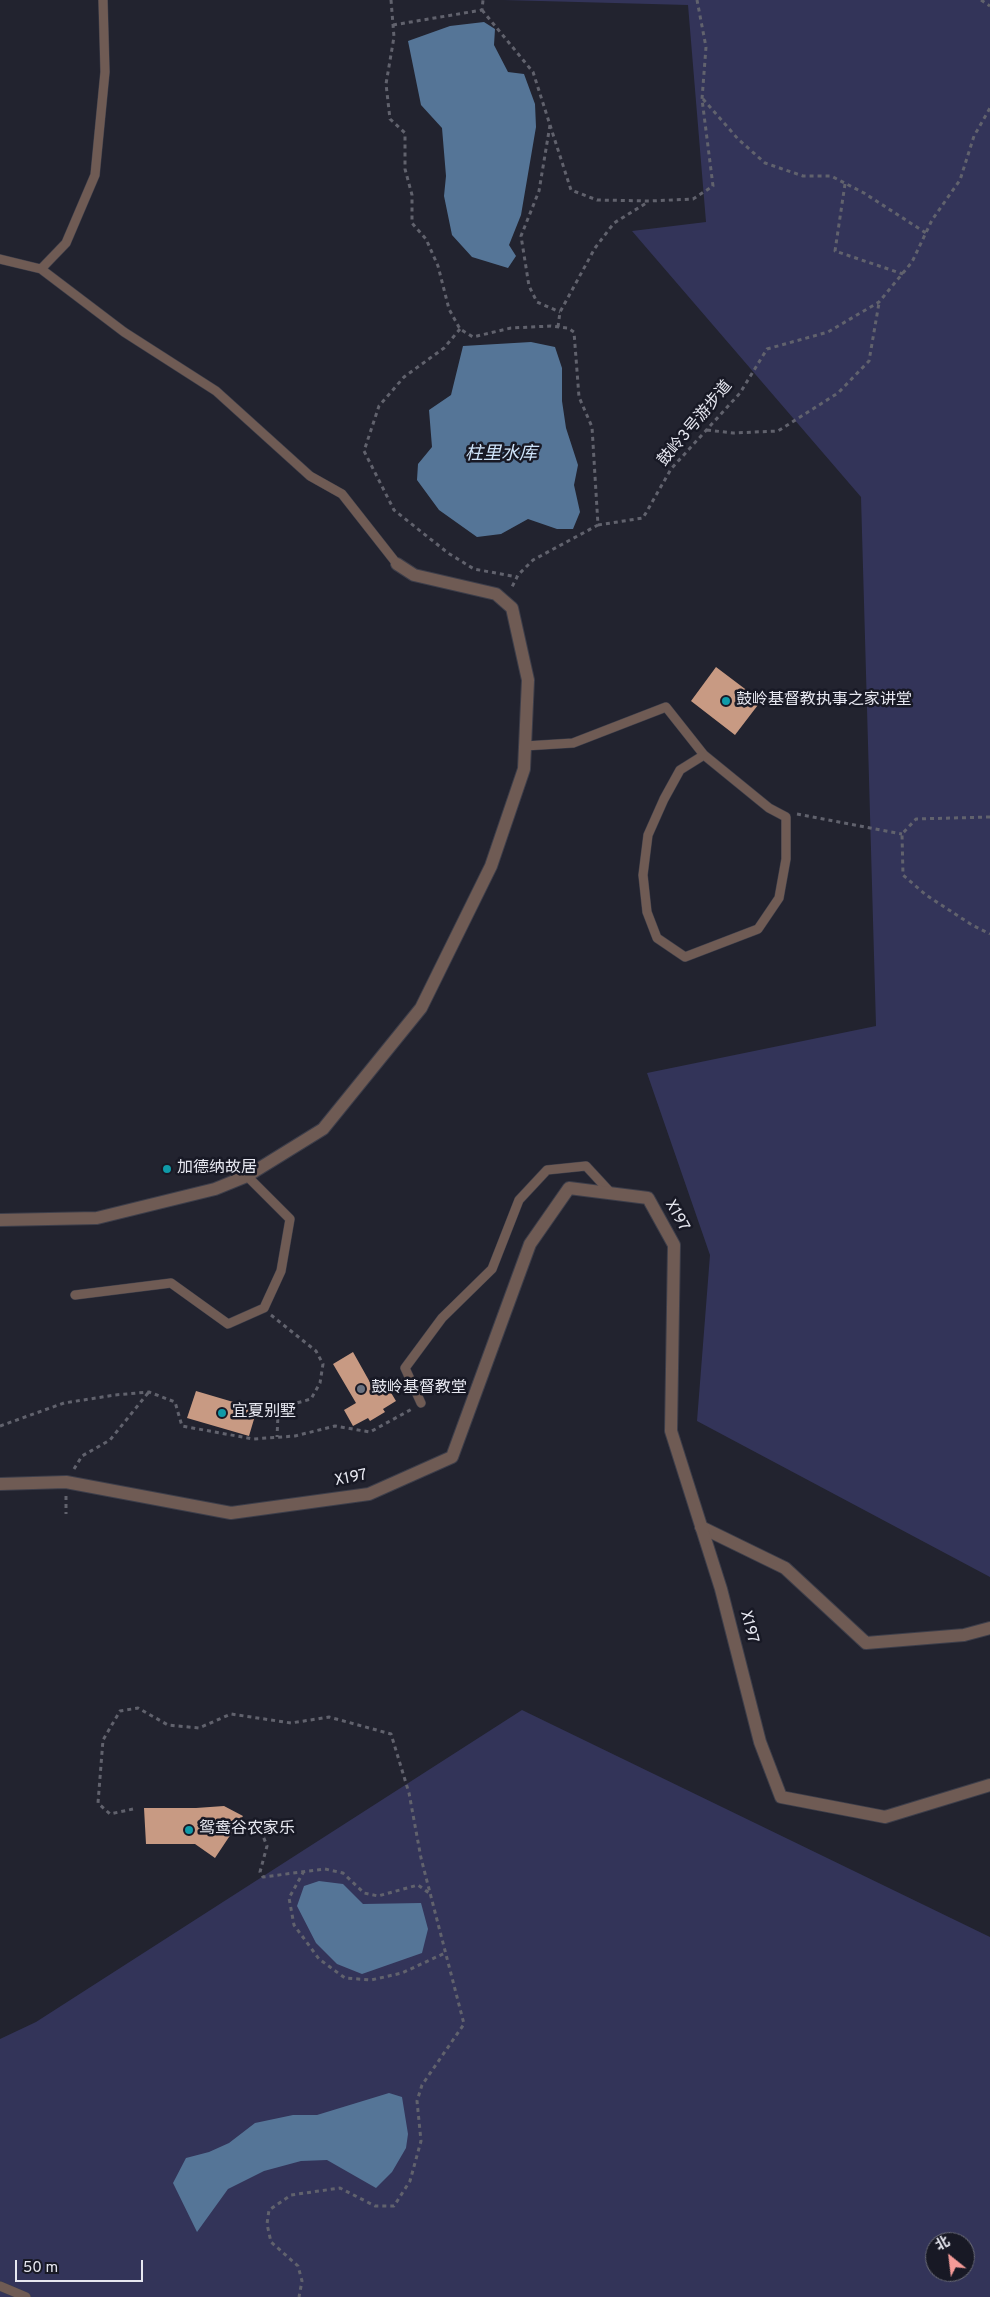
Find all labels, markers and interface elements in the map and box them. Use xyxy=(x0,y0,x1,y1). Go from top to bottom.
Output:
street label: 鼓岭3号游步道 xyxy=(655,377,737,471)
water label: 柱里水库 xyxy=(465,444,537,466)
place label: 鼓岭基督教执事之家讲堂 xyxy=(736,691,912,711)
marker: 鼓岭基督教执事之家讲堂 xyxy=(720,695,732,707)
place label: 加德纳故居 xyxy=(177,1159,257,1179)
marker: 加德纳故居 xyxy=(161,1163,173,1175)
street label: X197 xyxy=(660,1197,692,1235)
place label: 鼓岭基督教堂 xyxy=(371,1379,467,1399)
marker: 鼓岭基督教堂 xyxy=(355,1383,367,1395)
place label: 宜夏别墅 xyxy=(232,1403,296,1423)
marker: 宜夏别墅 xyxy=(216,1407,228,1419)
street label: X197 xyxy=(333,1466,369,1492)
street label: X197 xyxy=(735,1609,761,1645)
place label: 鸳鸯谷农家乐 xyxy=(199,1820,295,1840)
marker: 鸳鸯谷农家乐 xyxy=(183,1824,195,1836)
north arrow xyxy=(925,2232,975,2282)
text: 北 xyxy=(933,2233,953,2255)
scale bar xyxy=(18,2250,145,2282)
text: 50 m xyxy=(23,2259,58,2278)

